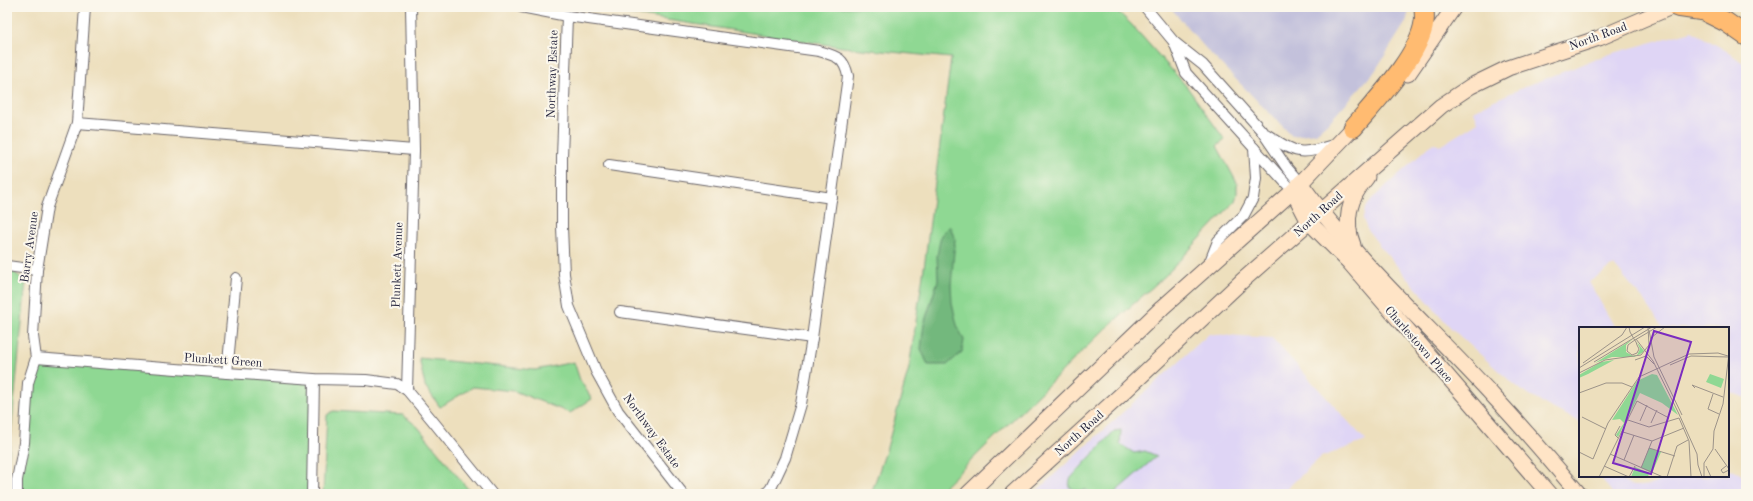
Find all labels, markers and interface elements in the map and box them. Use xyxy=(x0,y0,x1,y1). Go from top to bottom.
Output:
street label: North Road xyxy=(1568,21,1629,53)
street label: Northway Estate xyxy=(545,29,561,118)
street label: North Road xyxy=(1292,190,1345,240)
street label: Barry Avenue xyxy=(19,210,41,284)
street label: Plunkett Avenue xyxy=(391,221,406,308)
street label: Charlestown Place xyxy=(1382,304,1455,385)
inset map xyxy=(1579,327,1729,477)
street label: Plunkett Green xyxy=(183,352,263,370)
street label: Northway Estate xyxy=(620,392,682,471)
street label: North Road xyxy=(1053,409,1106,459)

